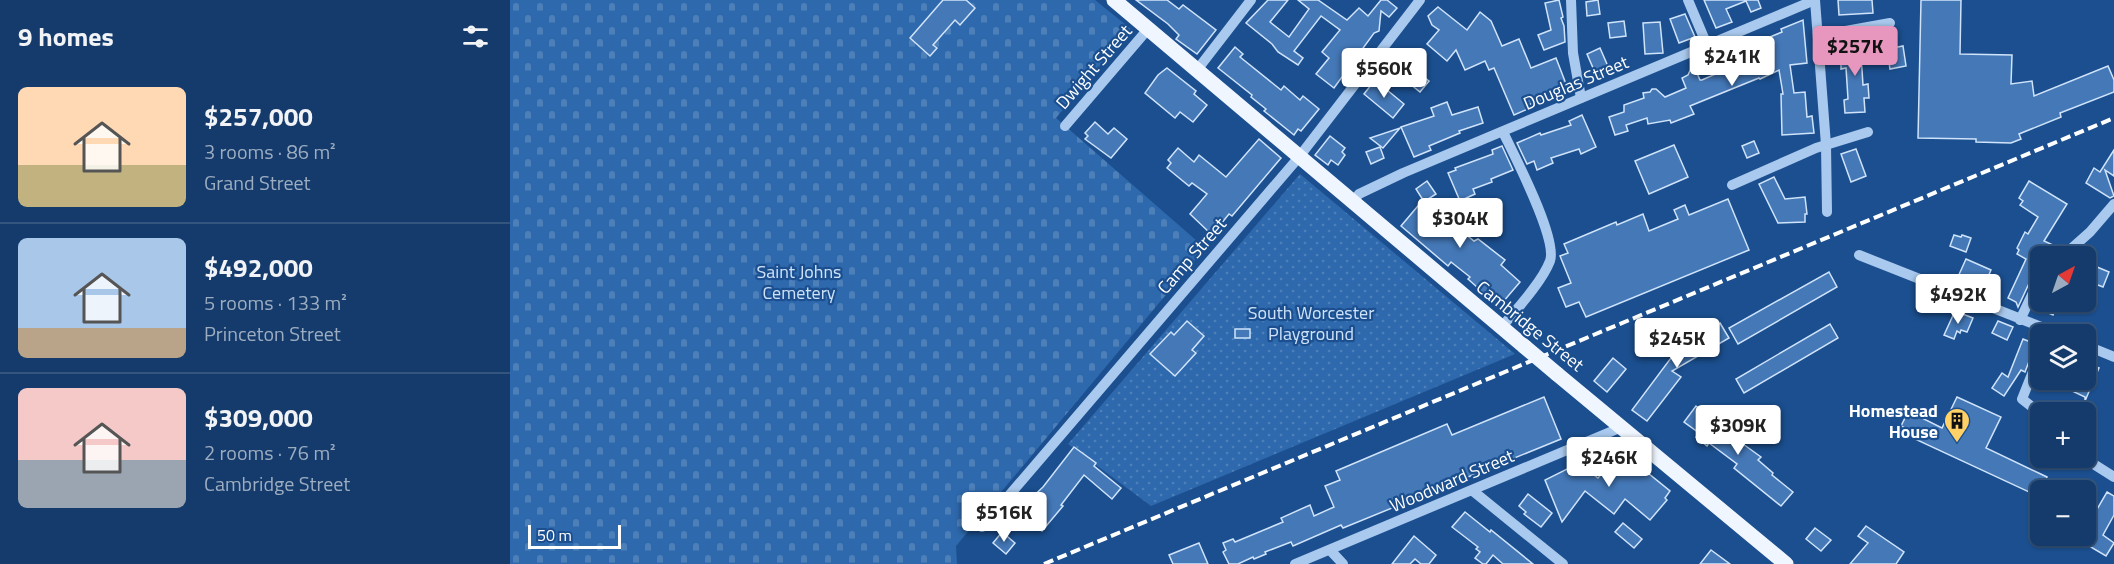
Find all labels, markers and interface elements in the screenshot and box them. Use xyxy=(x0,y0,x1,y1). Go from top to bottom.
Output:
text: 9 homes xyxy=(18,17,114,56)
street label: Dwight Street xyxy=(1049,18,1139,115)
icon: filters xyxy=(459,20,492,53)
pin: $257K xyxy=(1813,26,1897,77)
text: $257K xyxy=(1827,30,1883,61)
pin: $241K xyxy=(1690,36,1774,87)
text: $241K xyxy=(1704,40,1760,71)
pin: $560K xyxy=(1342,48,1426,99)
street label: Douglas Street xyxy=(1519,48,1633,117)
text: $560K xyxy=(1356,52,1412,83)
text: $257,000 xyxy=(204,97,313,136)
icon: home xyxy=(66,111,138,183)
text: 3 rooms · 86 m² xyxy=(204,136,336,167)
text: Grand Street xyxy=(204,167,311,198)
pin: $304K xyxy=(1418,198,1502,249)
text: $304K xyxy=(1432,202,1488,233)
street label: Camp Street xyxy=(1151,211,1233,300)
north arrow xyxy=(2030,246,2096,312)
map controls xyxy=(2030,246,2096,546)
text: $492,000 xyxy=(204,248,313,287)
park label: Saint Johns Cemetery xyxy=(757,258,841,306)
icon: home xyxy=(66,262,138,334)
street label: Cambridge Street xyxy=(1471,274,1591,378)
pin: $492K xyxy=(1916,274,2000,325)
text: $492K xyxy=(1930,278,1986,309)
text: 5 rooms · 133 m² xyxy=(204,287,347,318)
park label: South Worcester Playground xyxy=(1248,299,1374,347)
text: Princeton Street xyxy=(204,318,341,349)
pin: $245K xyxy=(1635,318,1719,369)
text: $245K xyxy=(1649,322,1705,353)
button: layers xyxy=(2030,324,2096,390)
place label: Homestead House xyxy=(1849,397,1938,445)
text: $309,000 xyxy=(204,398,313,437)
button: + xyxy=(2030,402,2096,468)
pin: $309K xyxy=(1696,405,1780,456)
building icon: Homestead House xyxy=(1942,406,1972,444)
text: $309K xyxy=(1710,409,1766,440)
icon: home xyxy=(66,412,138,484)
text: 2 rooms · 76 m² xyxy=(204,437,336,468)
pin: $246K xyxy=(1567,437,1651,488)
text: $246K xyxy=(1581,441,1637,472)
street label: Woodward Street xyxy=(1385,442,1519,519)
text: Cambridge Street xyxy=(204,468,350,499)
button: − xyxy=(2030,480,2096,546)
pin: $516K xyxy=(962,492,1046,543)
text: $516K xyxy=(976,496,1032,527)
scale bar xyxy=(528,522,621,550)
text: 50 m xyxy=(537,523,572,547)

